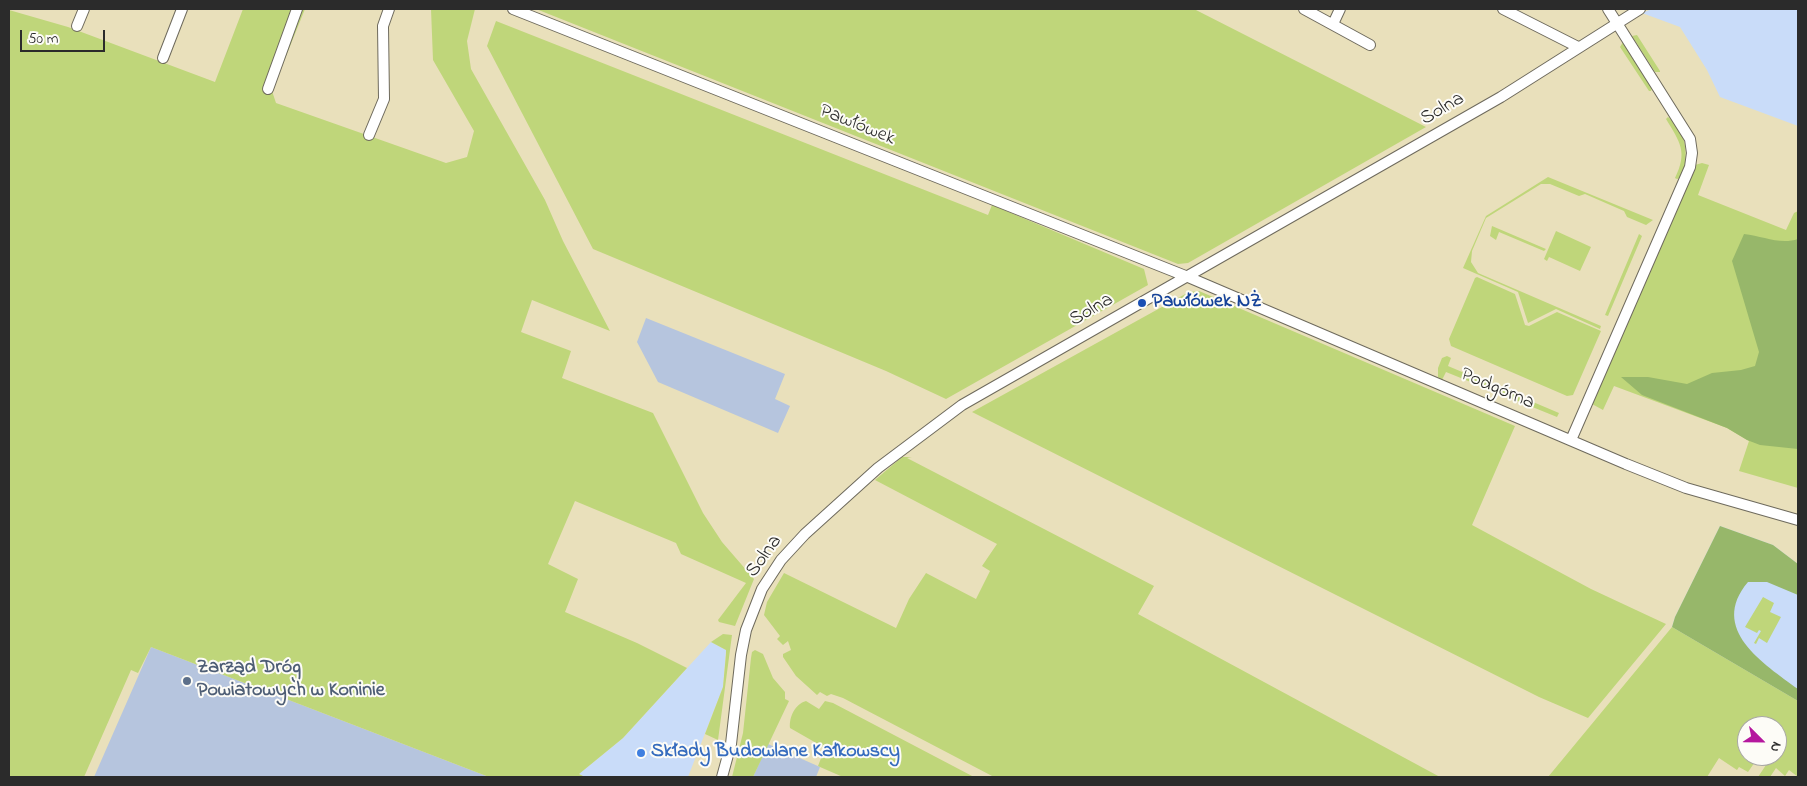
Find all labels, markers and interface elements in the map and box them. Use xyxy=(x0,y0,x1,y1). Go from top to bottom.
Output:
scale bar xyxy=(22,20,108,52)
text: 50 m xyxy=(28,28,58,50)
street label: Solna xyxy=(1417,88,1469,132)
street label: Pawłówek xyxy=(816,100,898,152)
street label: Solna xyxy=(1066,289,1118,333)
place label: Pawłówek NŻ xyxy=(1152,291,1262,315)
marker: Pawłówek NŻ xyxy=(1136,297,1148,309)
street label: Podgórna xyxy=(1456,364,1538,416)
street label: Solna xyxy=(742,531,788,583)
place label: Zarząd Dróg Powiatowych w Koninie xyxy=(197,657,385,704)
marker: Zarząd Dróg Powiatowych w Koninie xyxy=(181,675,193,687)
north arrow xyxy=(1737,716,1787,766)
text: N xyxy=(1764,738,1787,755)
place label: Składy Budowlane Kałkowscy xyxy=(651,741,900,765)
marker: Składy Budowlane Kałkowscy xyxy=(635,747,647,759)

